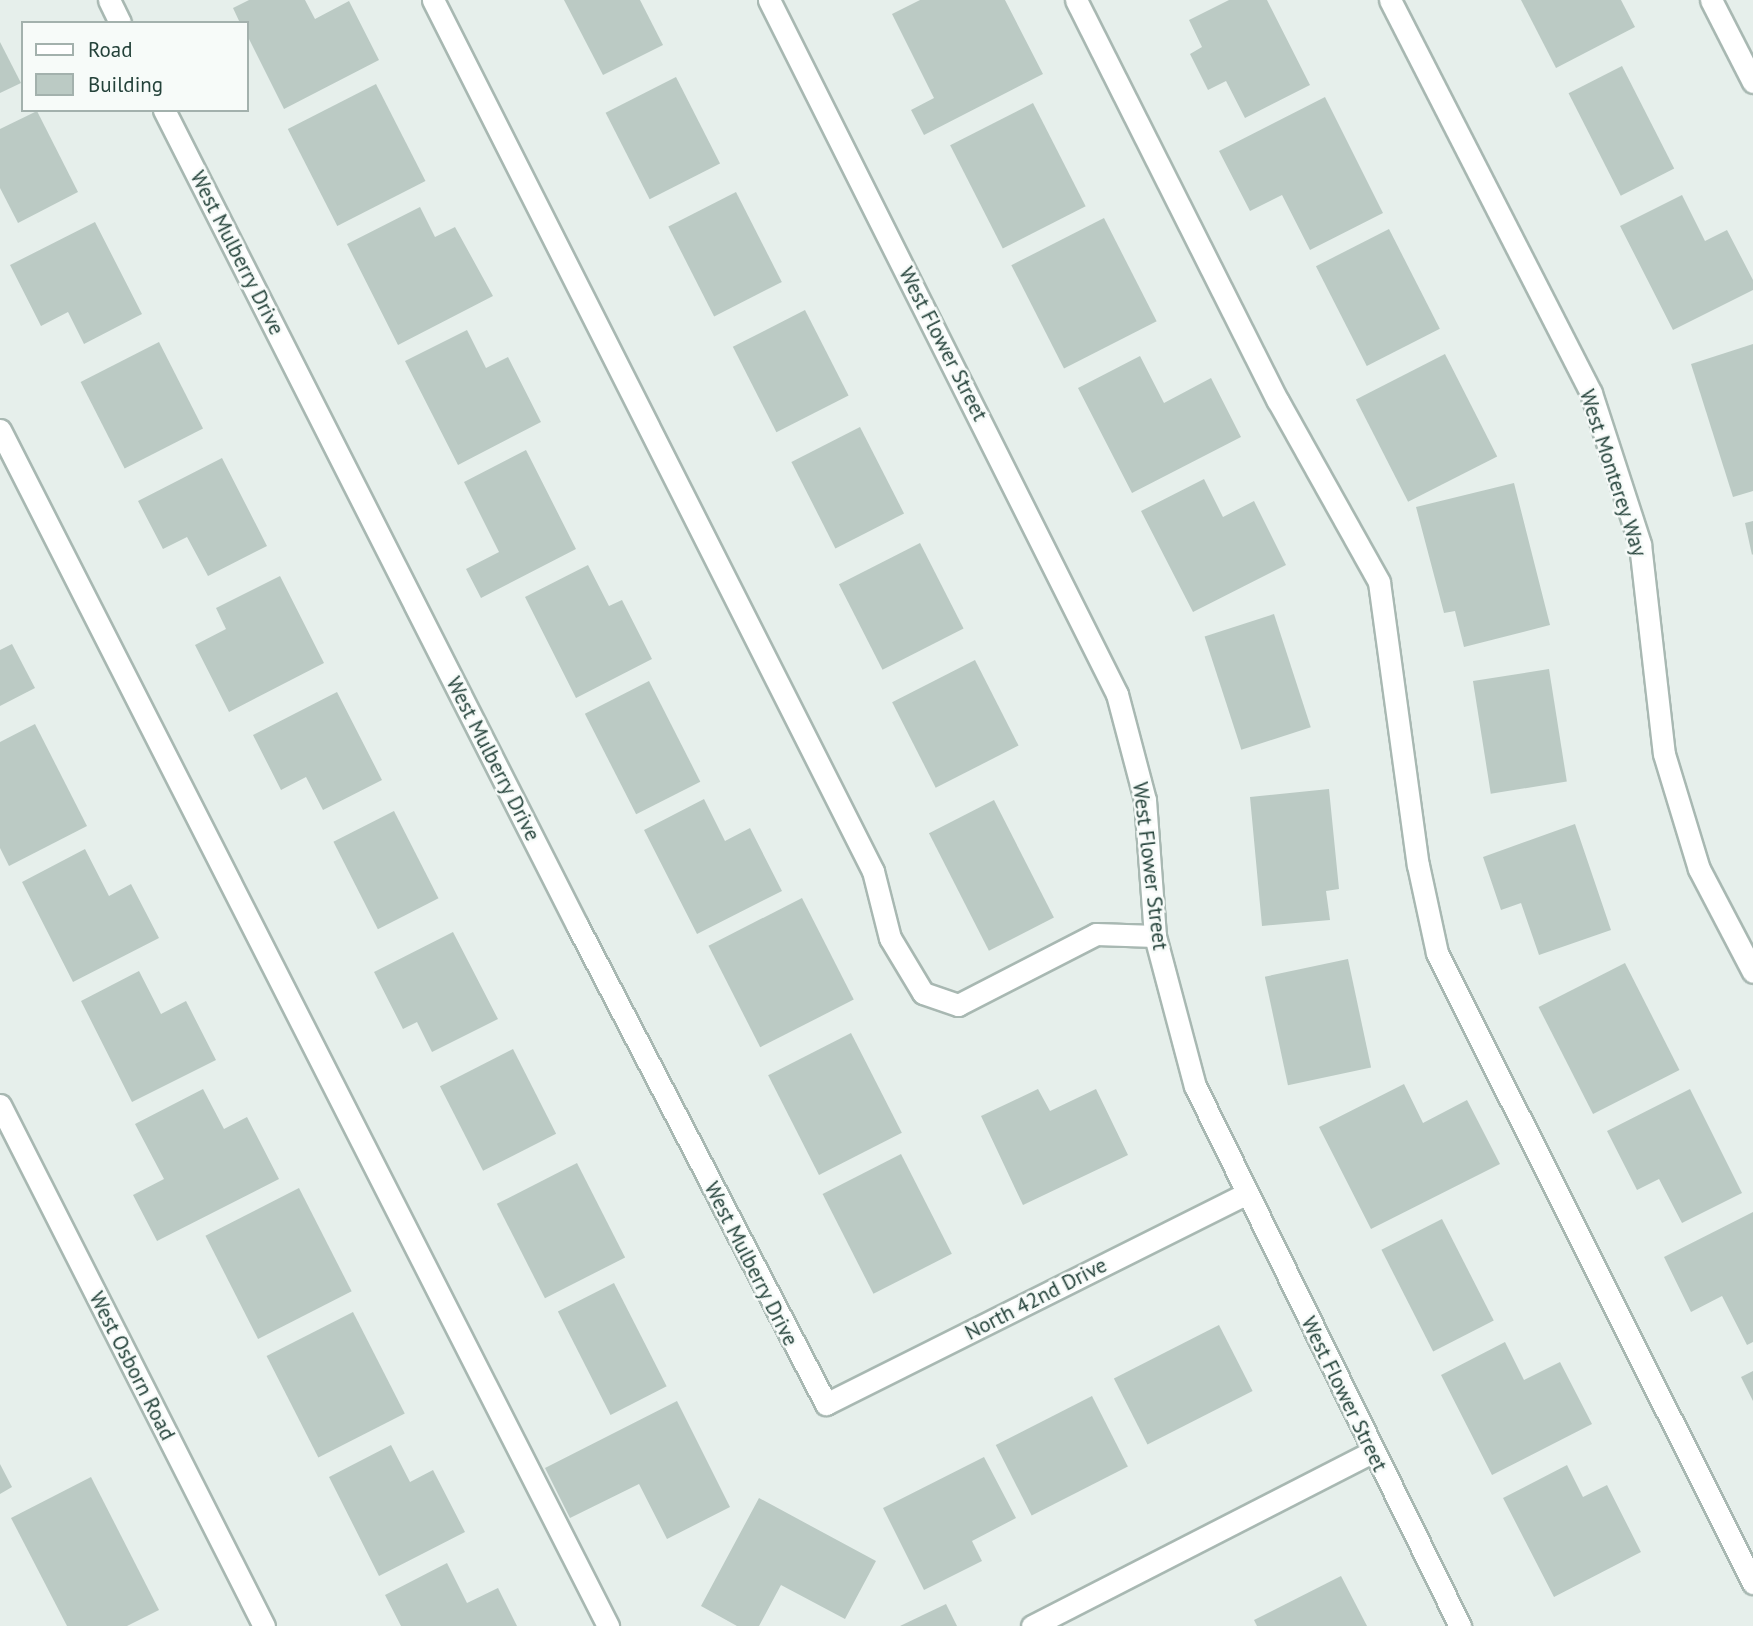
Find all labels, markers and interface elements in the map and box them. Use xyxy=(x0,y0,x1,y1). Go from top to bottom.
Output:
legend xyxy=(21,21,248,112)
text: Road xyxy=(88,36,132,63)
text: Building xyxy=(88,71,163,98)
street label: West Mulberry Drive xyxy=(185,166,289,340)
street label: West Flower Street xyxy=(893,263,993,425)
street label: West Monterey Way xyxy=(1574,386,1652,560)
street label: West Mulberry Drive xyxy=(441,672,545,846)
street label: West Flower Street xyxy=(1127,781,1173,951)
street label: West Mulberry Drive xyxy=(699,1177,803,1351)
street label: North 42nd Drive xyxy=(961,1252,1111,1346)
street label: West Osborn Road xyxy=(84,1288,180,1444)
street label: West Flower Street xyxy=(1296,1313,1392,1475)

